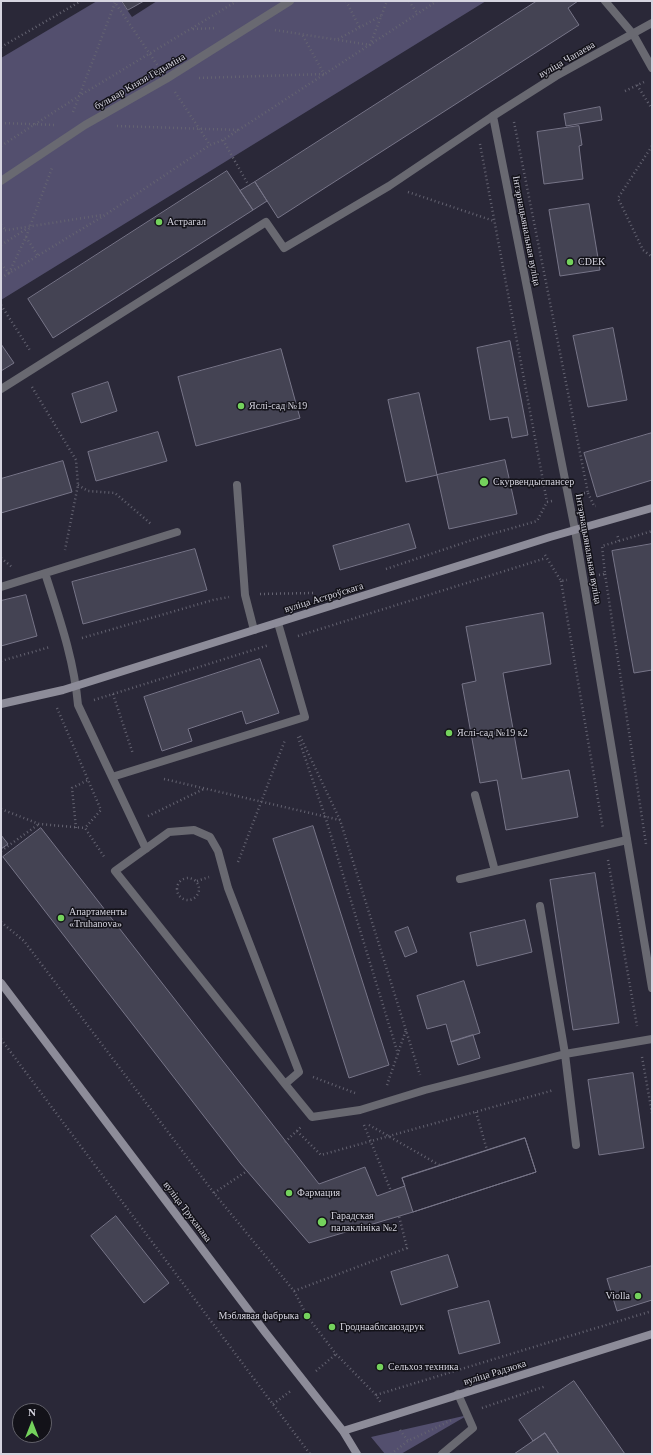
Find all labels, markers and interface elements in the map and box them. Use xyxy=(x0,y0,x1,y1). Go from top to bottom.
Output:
street label: вуліца Чапаева xyxy=(537,39,597,81)
street label: бульвар Князя Гедыміна xyxy=(92,51,188,113)
street label: Інтэрнацыянальная вуліца xyxy=(509,175,543,287)
place label: Астрагал xyxy=(167,216,206,228)
marker: Астрагал xyxy=(154,217,164,227)
place label: CDEK xyxy=(578,256,605,268)
marker: CDEK xyxy=(565,257,575,267)
place label: Яслі-сад №19 xyxy=(249,400,307,412)
marker: Яслі-сад №19 xyxy=(236,401,246,411)
marker: Скурвендыспансер xyxy=(478,476,490,488)
place label: Скурвендыспансер xyxy=(493,476,574,488)
street label: Інтэрнацыянальная вуліца xyxy=(572,493,604,605)
street label: вуліца Астроўскага xyxy=(283,580,365,616)
place label: Яслі-сад №19 к2 xyxy=(457,727,528,739)
marker: Яслі-сад №19 к2 xyxy=(444,728,454,738)
place label: Апартаменты «Truhanova» xyxy=(69,906,127,930)
marker: Апартаменты «Truhanova» xyxy=(56,913,66,923)
street label: вуліца Труханава xyxy=(160,1179,214,1245)
place label: Фармация xyxy=(297,1187,340,1199)
marker: Фармация xyxy=(284,1188,294,1198)
place label: Гарадская палаклініка №2 xyxy=(331,1210,397,1234)
marker: Гарадская палаклініка №2 xyxy=(316,1216,328,1228)
place label: Violla xyxy=(606,1290,630,1302)
marker: Violla xyxy=(633,1291,643,1301)
place label: Мэблявая фабрыка xyxy=(218,1310,299,1322)
marker: Мэблявая фабрыка xyxy=(302,1311,312,1321)
place label: Гроднааблсаюздрук xyxy=(340,1321,424,1333)
marker: Гроднааблсаюздрук xyxy=(327,1322,337,1332)
street label: вуліца Радзюка xyxy=(462,1358,528,1388)
place label: Сельхоз техника xyxy=(388,1361,458,1373)
marker: Сельхоз техника xyxy=(375,1362,385,1372)
north arrow xyxy=(12,1403,52,1443)
text: N xyxy=(28,1406,36,1418)

